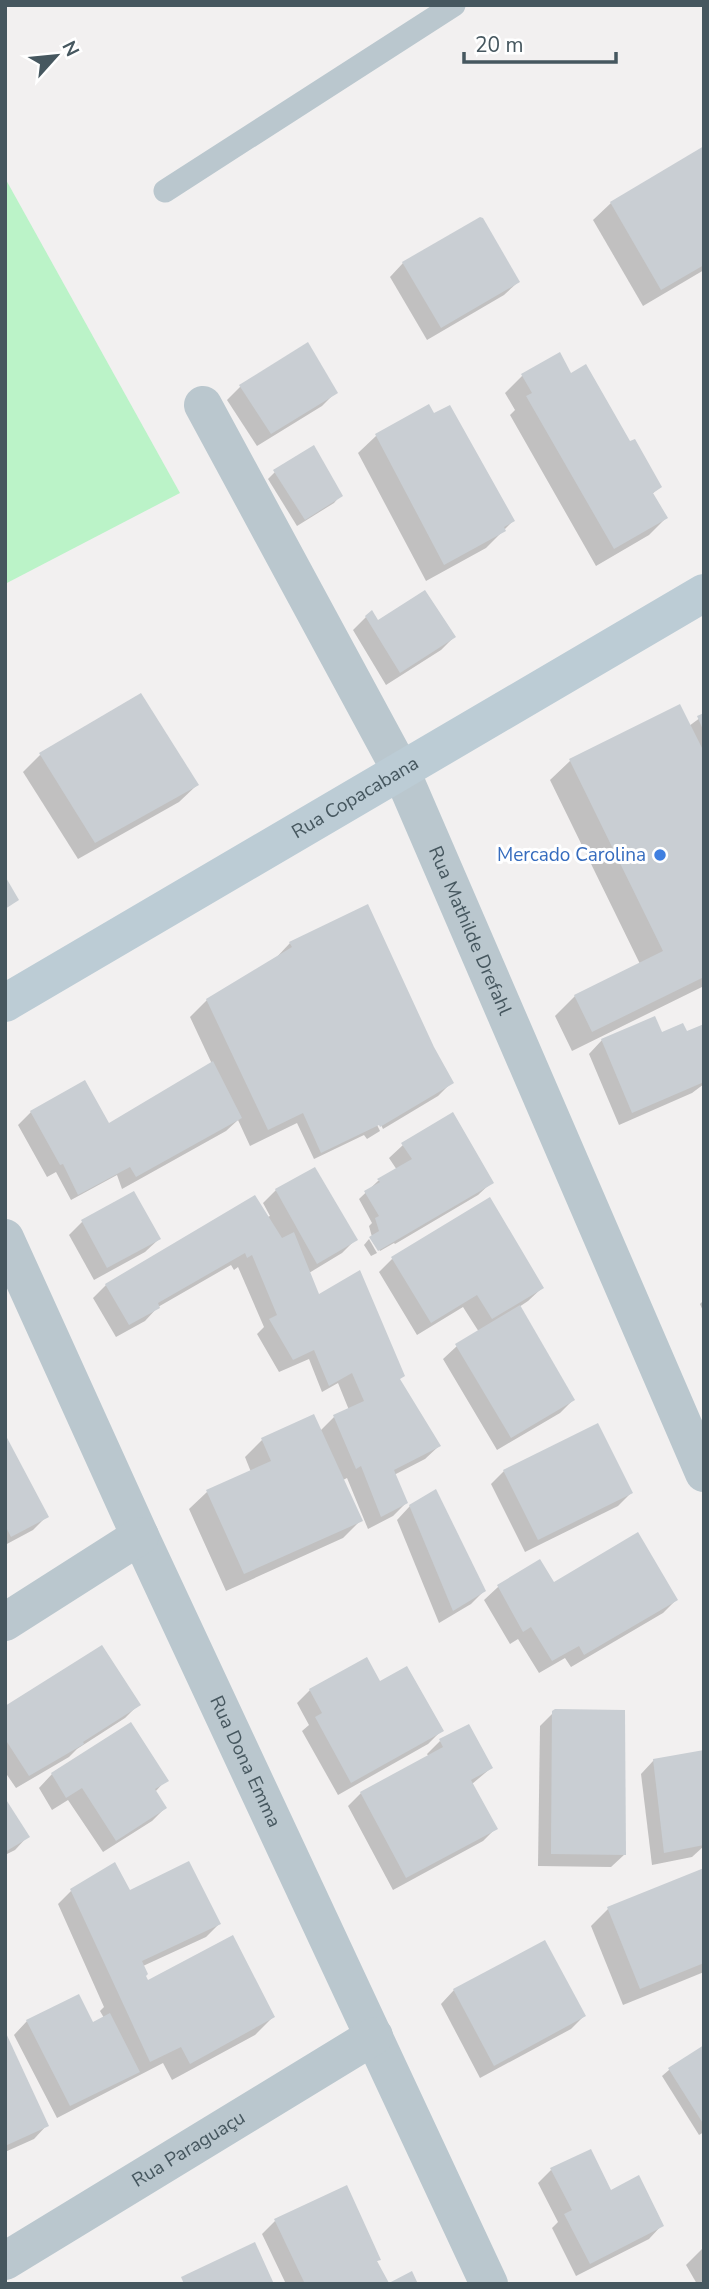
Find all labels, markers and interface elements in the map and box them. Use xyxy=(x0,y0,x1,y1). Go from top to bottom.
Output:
north arrow xyxy=(21,21,91,91)
scale bar xyxy=(464,21,616,65)
text: 20 m xyxy=(475,31,524,59)
text: N xyxy=(55,36,85,61)
street label: Rua Copacabana xyxy=(287,750,423,845)
street label: Rua Mathilde Drefahl xyxy=(422,842,518,1020)
place label: Mercado Carolina xyxy=(497,842,646,868)
marker: Mercado Carolina xyxy=(652,847,668,863)
street label: Rua Dona Emma xyxy=(203,1691,287,1832)
street label: Rua Paraguaçu xyxy=(127,2105,250,2194)

